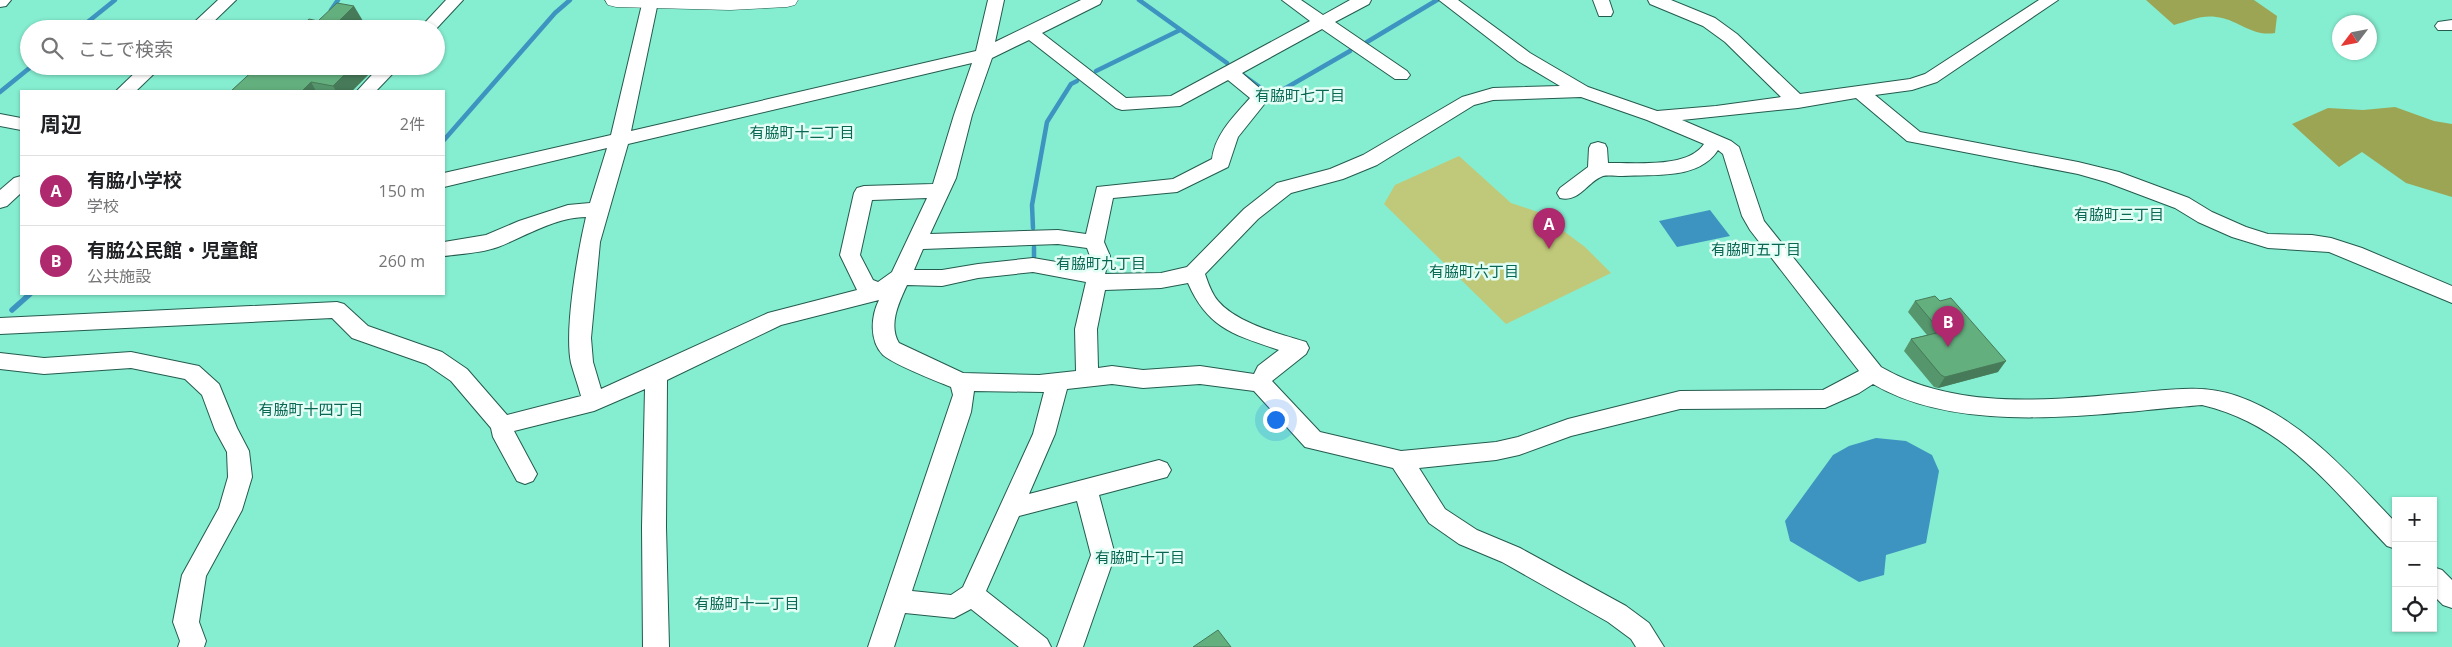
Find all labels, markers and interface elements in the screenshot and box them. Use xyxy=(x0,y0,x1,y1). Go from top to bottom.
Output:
north arrow xyxy=(2332,15,2377,60)
search box xyxy=(20,20,445,75)
icon: search xyxy=(38,34,66,62)
text: ここで検索 xyxy=(78,36,173,62)
district label: 有脇町七丁目 xyxy=(1255,85,1345,105)
text: 周辺 xyxy=(40,110,82,138)
text: 2件 xyxy=(400,113,425,135)
district label: 有脇町十二丁目 xyxy=(749,122,855,142)
text: 有脇小学校 xyxy=(87,167,182,193)
text: A xyxy=(50,180,62,202)
text: 150 m xyxy=(379,180,425,202)
text: 学校 xyxy=(87,195,119,217)
district label: 有脇町三丁目 xyxy=(2074,204,2164,224)
pin: A xyxy=(1533,208,1565,249)
text: 有脇公民館・児童館 xyxy=(87,237,258,263)
district label: 有脇町五丁目 xyxy=(1711,239,1801,259)
text: B xyxy=(51,250,61,272)
text: 260 m xyxy=(379,250,425,272)
district label: 有脇町九丁目 xyxy=(1056,253,1146,273)
district label: 有脇町六丁目 xyxy=(1429,261,1519,281)
text: 公共施設 xyxy=(87,265,151,287)
pin: B xyxy=(1932,306,1964,347)
district label: 有脇町十四丁目 xyxy=(258,399,364,419)
your location xyxy=(1263,407,1289,433)
map controls xyxy=(2392,497,2437,632)
button: + xyxy=(2392,497,2437,542)
button: − xyxy=(2392,542,2437,587)
district label: 有脇町十丁目 xyxy=(1095,547,1185,567)
button: locate xyxy=(2392,587,2437,632)
district label: 有脇町十一丁目 xyxy=(694,593,800,613)

